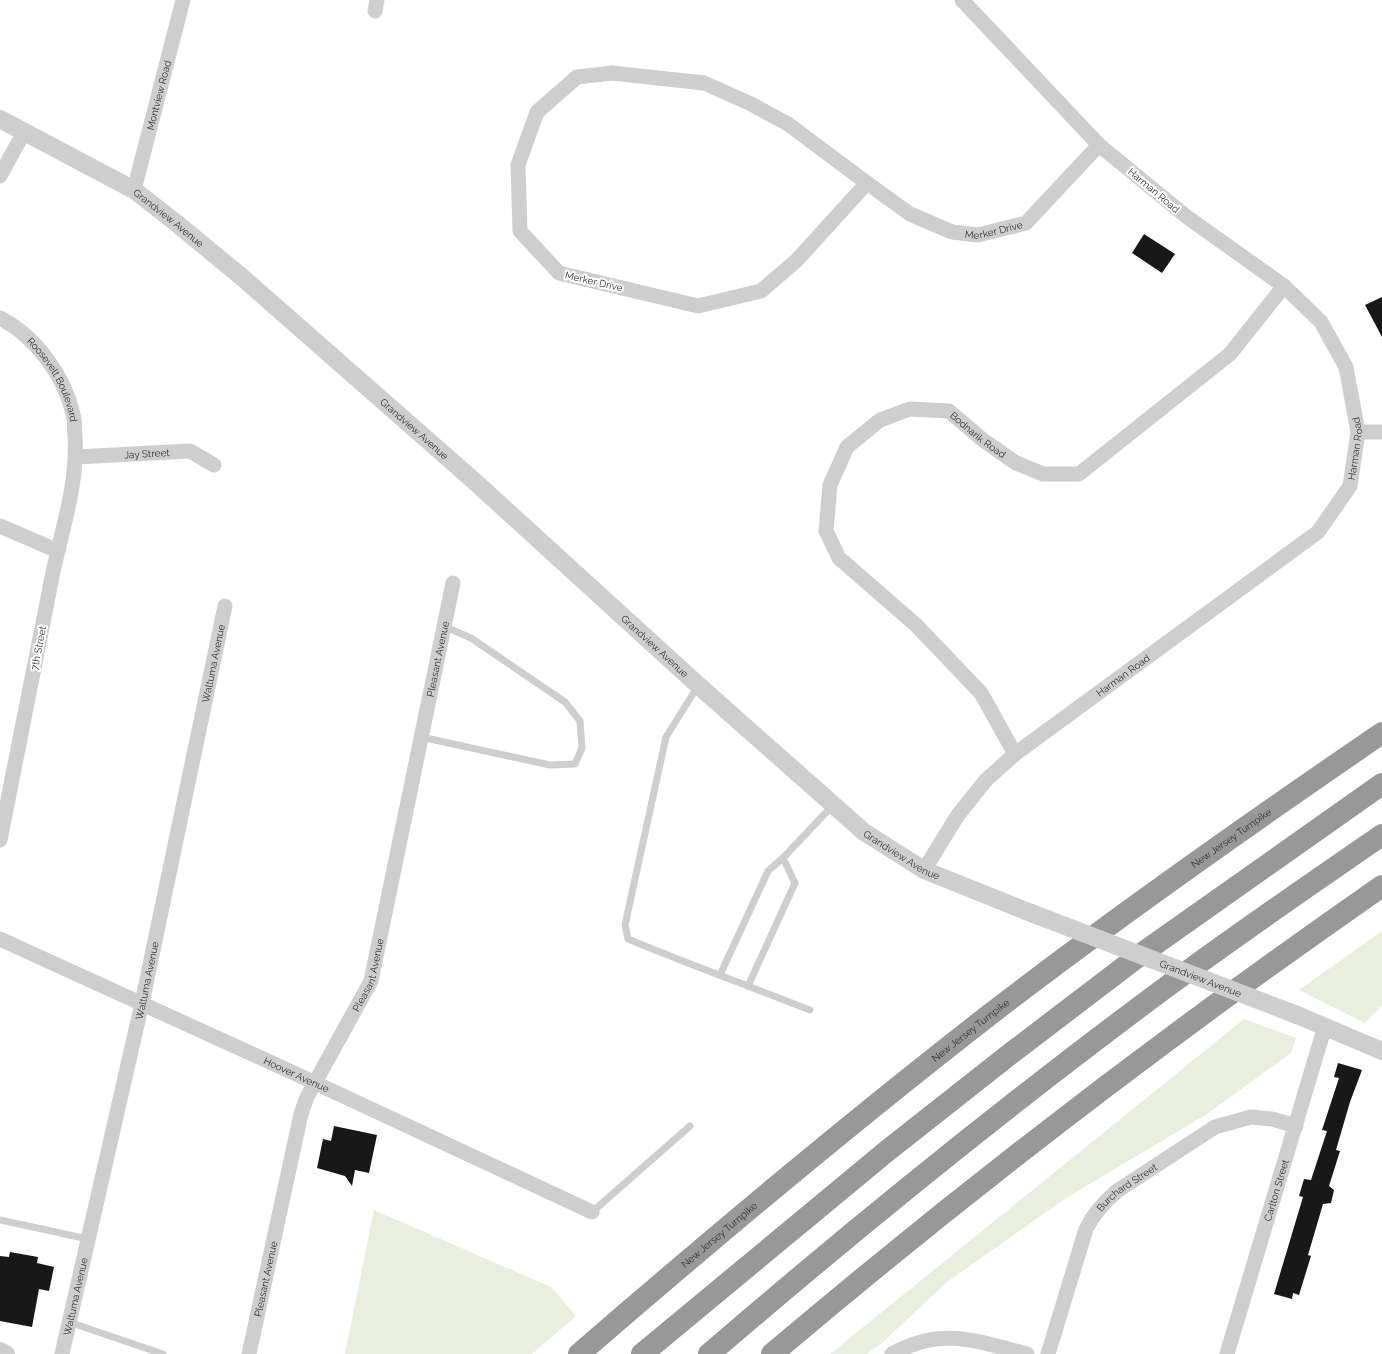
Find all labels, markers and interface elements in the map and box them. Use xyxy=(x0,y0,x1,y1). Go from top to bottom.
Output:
street label: Montview Road xyxy=(145,59,173,131)
street label: Harman Road xyxy=(1126,166,1181,215)
street label: Grandview Avenue xyxy=(131,187,206,249)
street label: Merker Drive xyxy=(964,219,1024,241)
street label: Merker Drive xyxy=(564,270,624,293)
street label: Roosevelt Boulevard xyxy=(25,335,79,423)
street label: Grandview Avenue xyxy=(378,396,450,462)
street label: Bodnarik Road xyxy=(948,410,1008,460)
street label: Harman Road xyxy=(1346,416,1364,481)
street label: Jay Street xyxy=(124,447,171,460)
street label: Grandview Avenue xyxy=(619,613,690,679)
street label: Pleasant Avenue xyxy=(425,620,451,698)
street label: Waltuma Avenue xyxy=(200,623,227,703)
street label: 7th Street xyxy=(29,624,48,671)
street label: Harman Road xyxy=(1094,652,1152,699)
street label: New Jersey Turnpike xyxy=(1189,806,1274,870)
street label: Grandview Avenue xyxy=(861,828,941,882)
street label: Pleasant Avenue xyxy=(350,937,386,1013)
street label: Waltuma Avenue xyxy=(133,940,161,1021)
street label: Grandview Avenue xyxy=(1158,958,1243,999)
street label: New Jersey Turnpike xyxy=(930,997,1012,1064)
street label: Hoover Avenue xyxy=(262,1055,331,1095)
street label: Carlton Street xyxy=(1262,1157,1291,1223)
street label: Burchard Street xyxy=(1095,1161,1160,1214)
street label: New Jersey Turnpike xyxy=(679,1200,759,1270)
street label: Pleasant Avenue xyxy=(252,1240,279,1318)
street label: Waltuma Avenue xyxy=(61,1256,90,1337)

